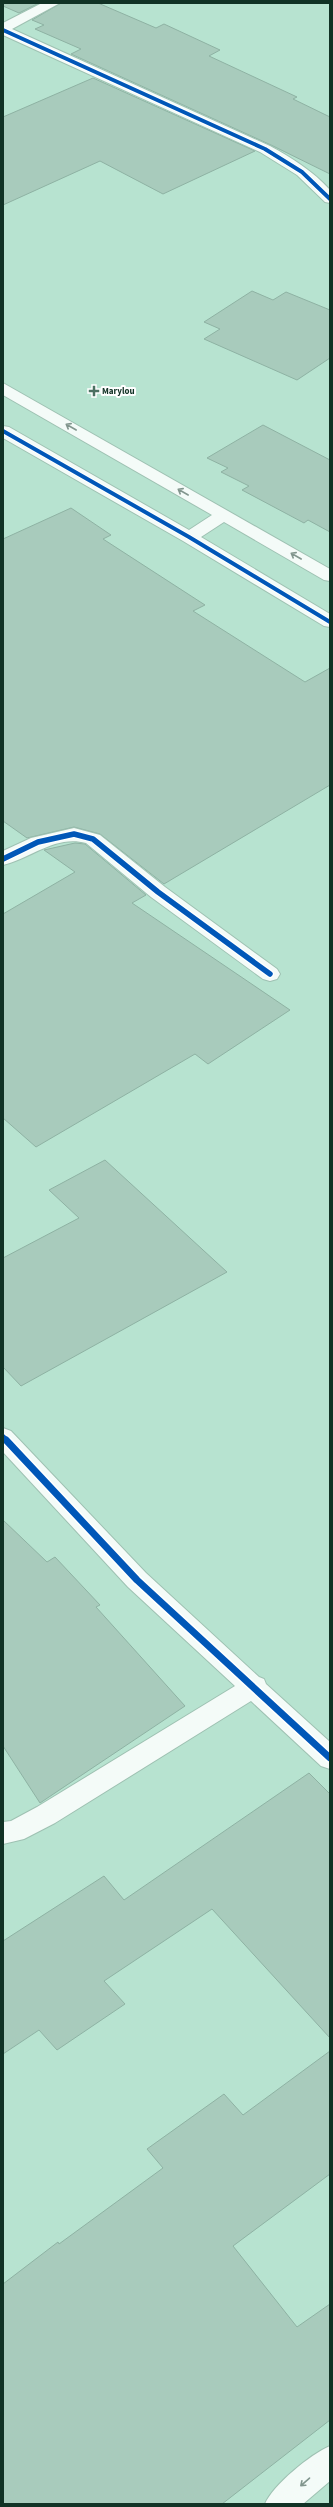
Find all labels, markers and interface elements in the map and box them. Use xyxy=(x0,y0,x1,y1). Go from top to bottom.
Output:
place label: Marylou xyxy=(102,385,135,398)
marker: Marylou xyxy=(89,386,99,396)
one-way arrow xyxy=(65,422,77,430)
one-way arrow xyxy=(177,487,189,495)
one-way arrow xyxy=(290,552,302,560)
one-way arrow xyxy=(300,2478,310,2487)

